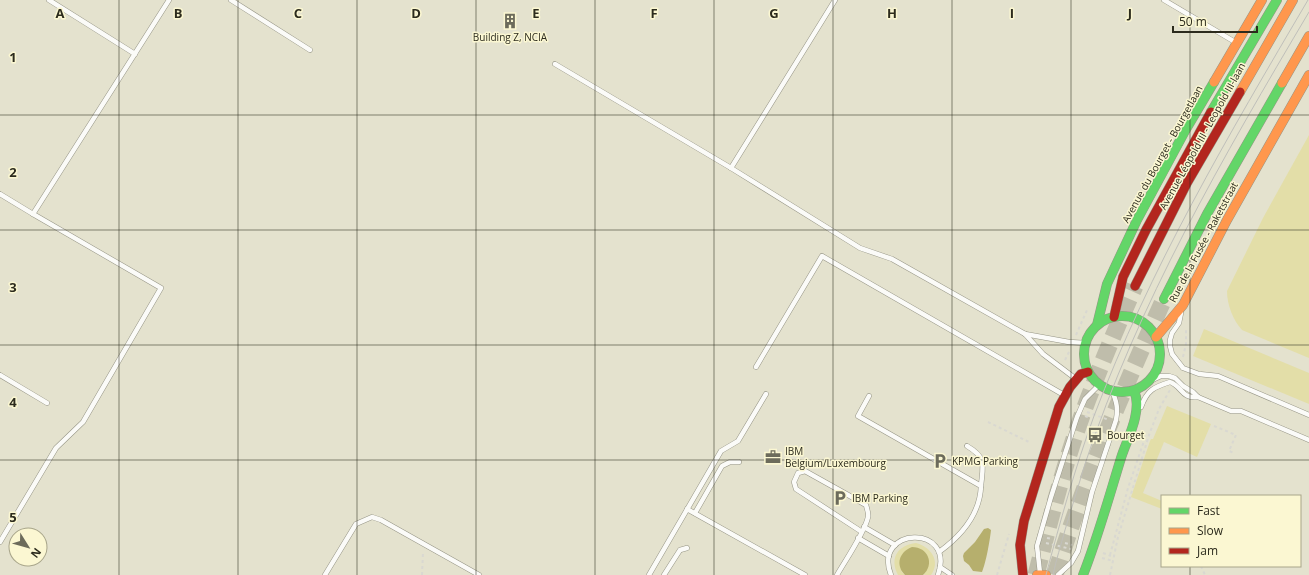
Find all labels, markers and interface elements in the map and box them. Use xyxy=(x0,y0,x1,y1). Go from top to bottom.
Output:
text: A xyxy=(56,4,65,22)
text: B xyxy=(174,4,183,22)
text: C xyxy=(294,4,302,22)
text: D xyxy=(411,4,421,22)
text: E xyxy=(532,4,540,22)
text: F xyxy=(650,4,658,22)
text: G xyxy=(769,4,779,22)
text: H xyxy=(887,4,897,22)
text: I xyxy=(1010,4,1014,22)
text: J xyxy=(1127,4,1132,22)
scale bar xyxy=(1173,8,1257,34)
building icon: Building Z, NCIA xyxy=(501,12,519,30)
text: 50 m xyxy=(1179,13,1207,30)
place label: Building Z, NCIA xyxy=(473,30,548,44)
text: 1 xyxy=(9,48,17,66)
street label: Avenue Léopold III - Leopold III-laan xyxy=(1156,60,1248,212)
street label: Avenue du Bourget - Bourgetlaan xyxy=(1118,83,1206,225)
text: 2 xyxy=(9,163,17,181)
street label: Rue de la Fusée - Raketstraat xyxy=(1165,179,1241,305)
text: 3 xyxy=(9,278,17,296)
text: 4 xyxy=(9,393,17,411)
bus stop icon: Bourget xyxy=(1086,426,1104,444)
place label: Bourget xyxy=(1107,428,1145,442)
place label: IBM Belgium/Luxembourg xyxy=(785,444,886,470)
office icon: IBM Belgium/Luxembourg xyxy=(764,448,782,466)
parking icon: KPMG Parking xyxy=(931,452,949,470)
place label: KPMG Parking xyxy=(952,454,1019,468)
parking icon: IBM Parking xyxy=(831,489,849,507)
place label: IBM Parking xyxy=(852,491,908,505)
legend xyxy=(1161,495,1301,567)
text: Fast xyxy=(1197,502,1220,519)
text: 5 xyxy=(9,508,17,526)
text: Slow xyxy=(1197,522,1224,539)
north arrow xyxy=(8,527,48,567)
text: Jam xyxy=(1196,542,1218,559)
text: N xyxy=(28,545,45,561)

